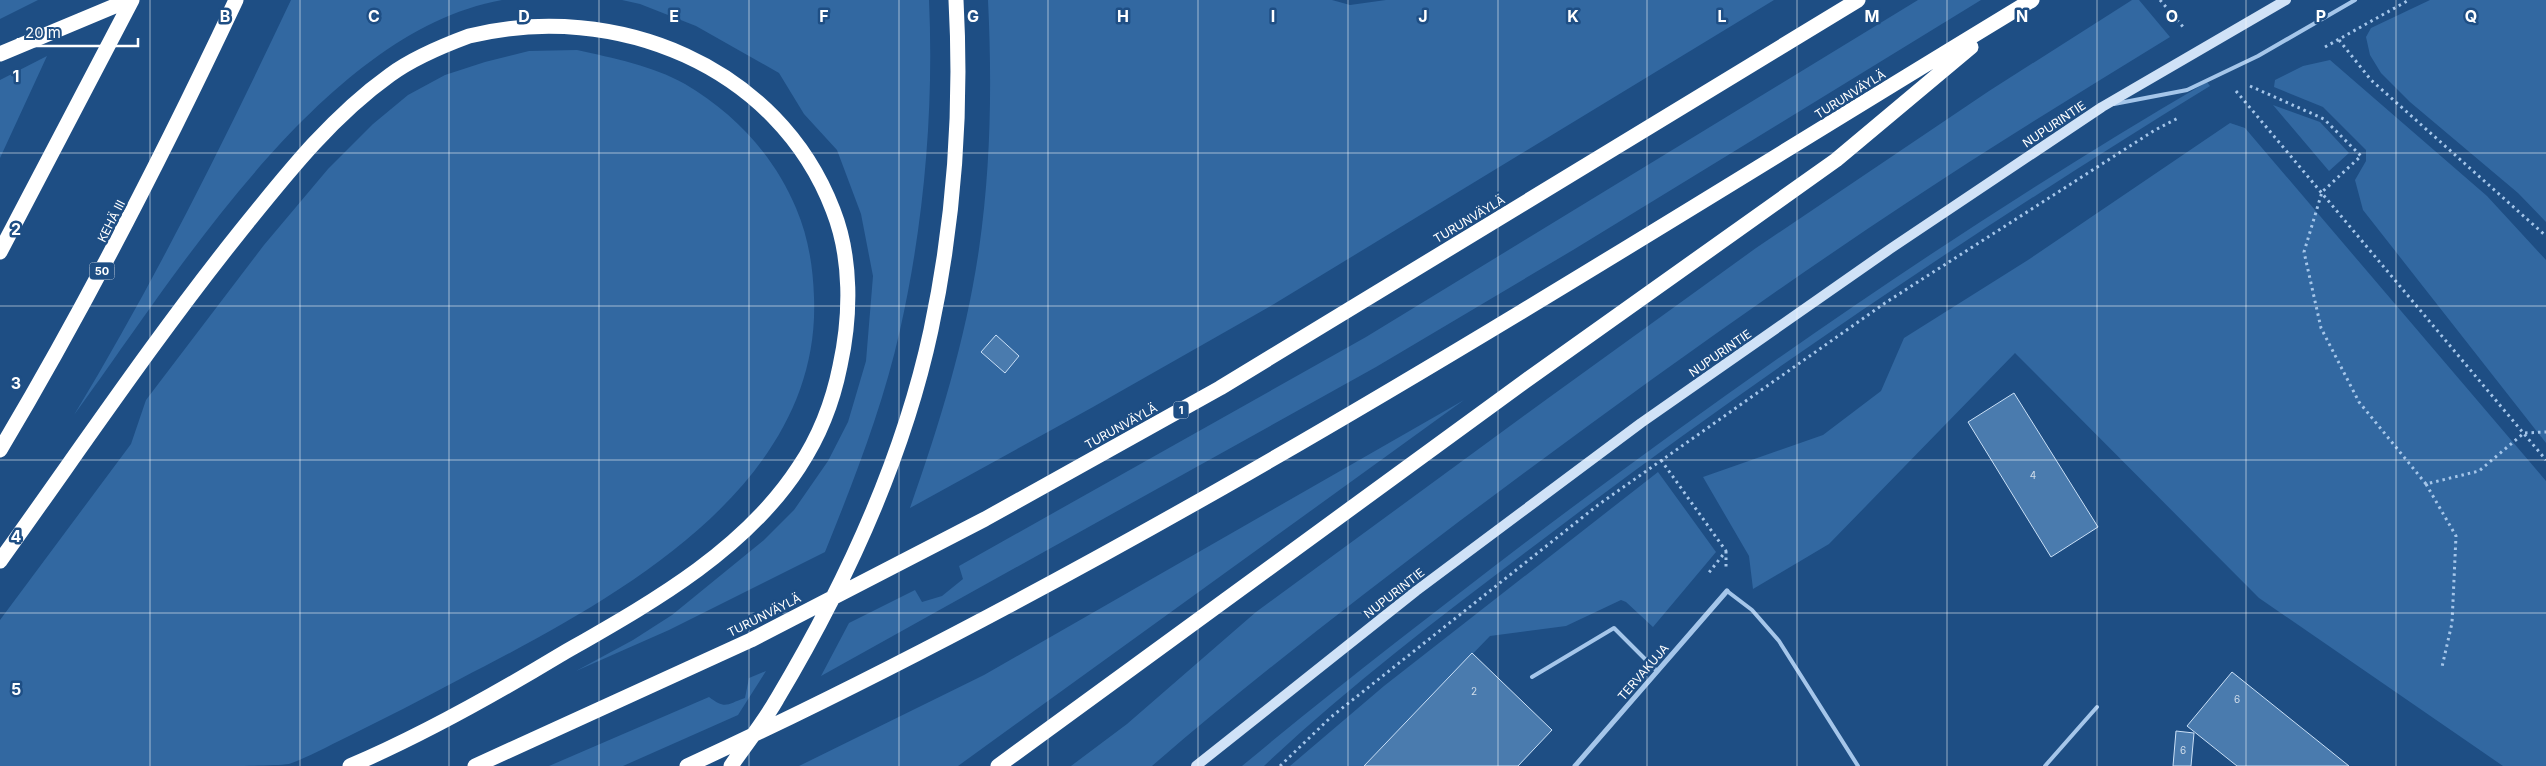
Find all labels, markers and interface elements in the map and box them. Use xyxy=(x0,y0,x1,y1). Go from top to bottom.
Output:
text: B xyxy=(220,6,230,26)
text: C xyxy=(368,6,380,26)
text: D xyxy=(518,6,530,26)
text: E xyxy=(669,6,679,26)
text: F xyxy=(819,6,829,26)
text: G xyxy=(967,6,979,26)
text: H xyxy=(1117,6,1129,26)
text: I xyxy=(1271,6,1275,26)
text: J xyxy=(1418,6,1428,26)
text: K xyxy=(1567,6,1579,26)
text: L xyxy=(1717,6,1727,26)
text: M xyxy=(1865,6,1879,26)
text: N xyxy=(2016,6,2028,26)
text: O xyxy=(2166,6,2178,26)
text: P xyxy=(2316,6,2326,26)
text: Q xyxy=(2465,6,2477,26)
scale bar xyxy=(18,15,138,47)
text: 20 m xyxy=(25,23,61,42)
text: 1 xyxy=(13,66,19,86)
street label: TURUNVÄYLÄ xyxy=(1812,66,1888,122)
street label: NUPURINTIE xyxy=(2020,97,2088,151)
street label: TURUNVÄYLÄ xyxy=(1431,192,1507,246)
street label: KEHÄ III xyxy=(94,197,128,245)
text: 2 xyxy=(11,219,21,239)
road number: 50 xyxy=(90,262,114,280)
street label: NUPURINTIE xyxy=(1686,326,1754,380)
text: 3 xyxy=(11,373,21,393)
street label: TURUNVÄYLÄ xyxy=(1082,400,1160,452)
road number: 1 xyxy=(1174,402,1188,418)
house number: 4 xyxy=(2030,469,2036,481)
text: 4 xyxy=(11,526,22,546)
street label: NUPURINTIE xyxy=(1361,565,1427,621)
street label: TURUNVÄYLÄ xyxy=(725,590,803,640)
street label: TERVAKUJA xyxy=(1614,641,1672,703)
text: 5 xyxy=(11,679,21,699)
house number: 2 xyxy=(1471,685,1477,697)
house number: 6 xyxy=(2234,693,2240,705)
house number: 6 xyxy=(2180,744,2186,756)

